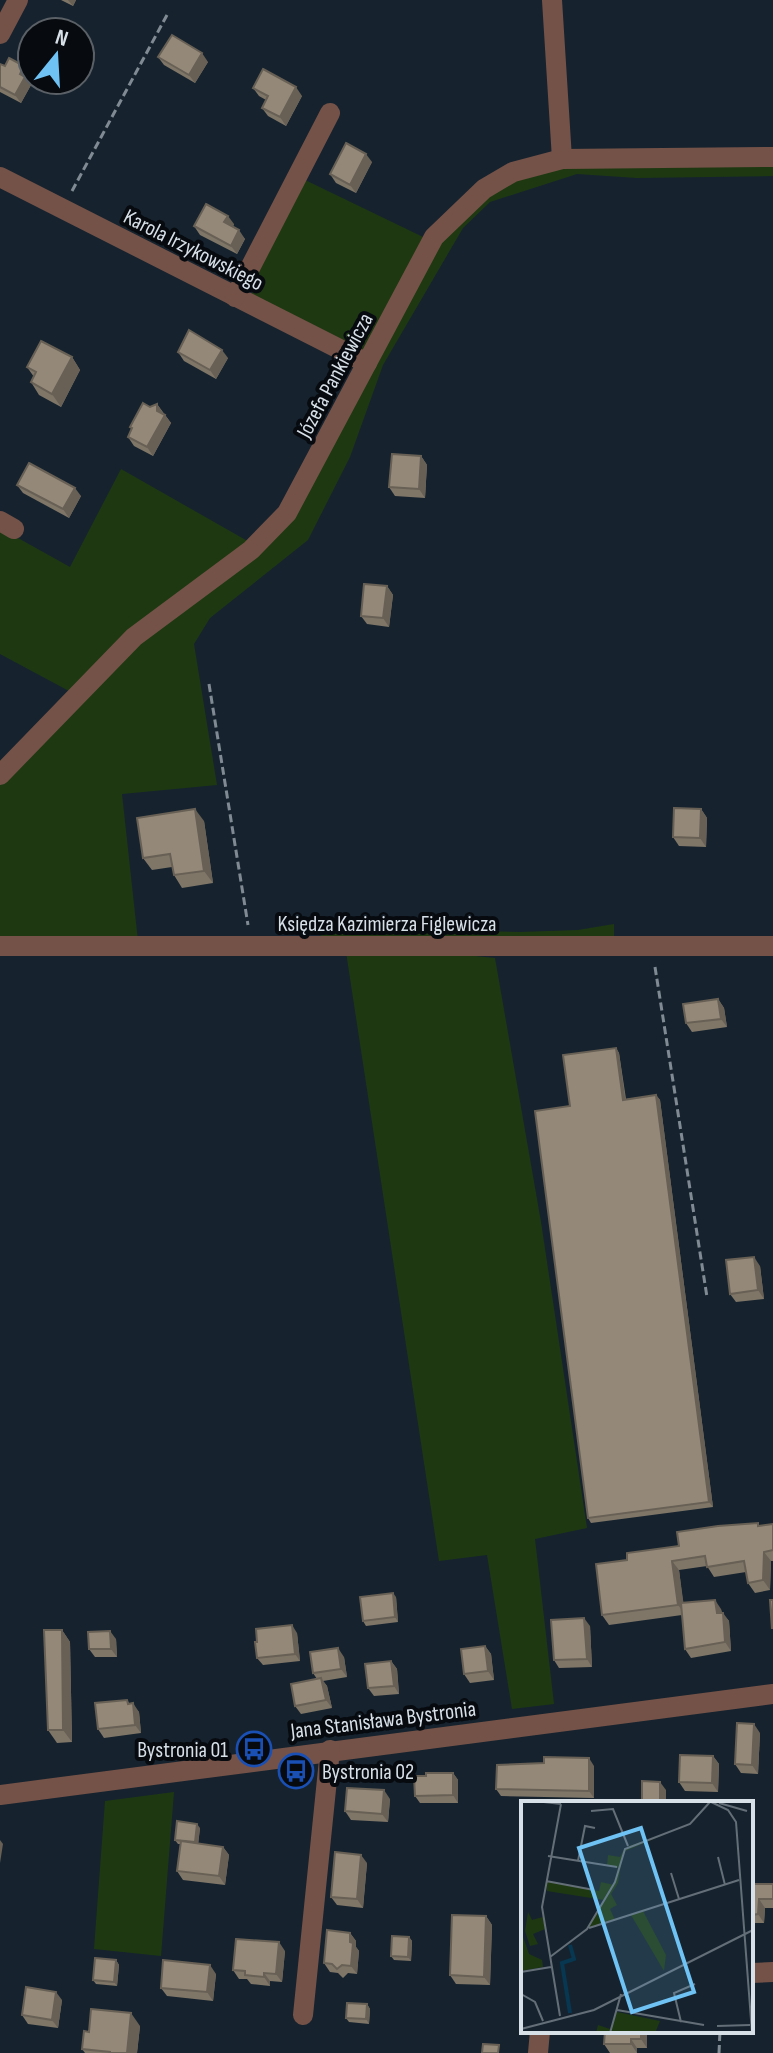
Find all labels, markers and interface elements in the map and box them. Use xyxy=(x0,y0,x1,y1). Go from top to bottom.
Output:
north arrow xyxy=(16,16,96,96)
text: N xyxy=(52,24,71,53)
street label: Karola Irzykowskiego xyxy=(119,204,268,297)
street label: Józefa Pankiewicza xyxy=(291,309,380,444)
street label: Księdza Kazimierza Figlewicza xyxy=(277,911,497,938)
street label: Jana Stanisława Bystronia xyxy=(288,1696,477,1745)
bus stop icon: Bystronia 01 xyxy=(235,1730,273,1768)
place label: Bystronia 01 xyxy=(137,1737,228,1764)
bus stop icon: Bystronia 02 xyxy=(277,1752,315,1790)
place label: Bystronia 02 xyxy=(322,1759,414,1786)
inset map xyxy=(521,1801,753,2033)

